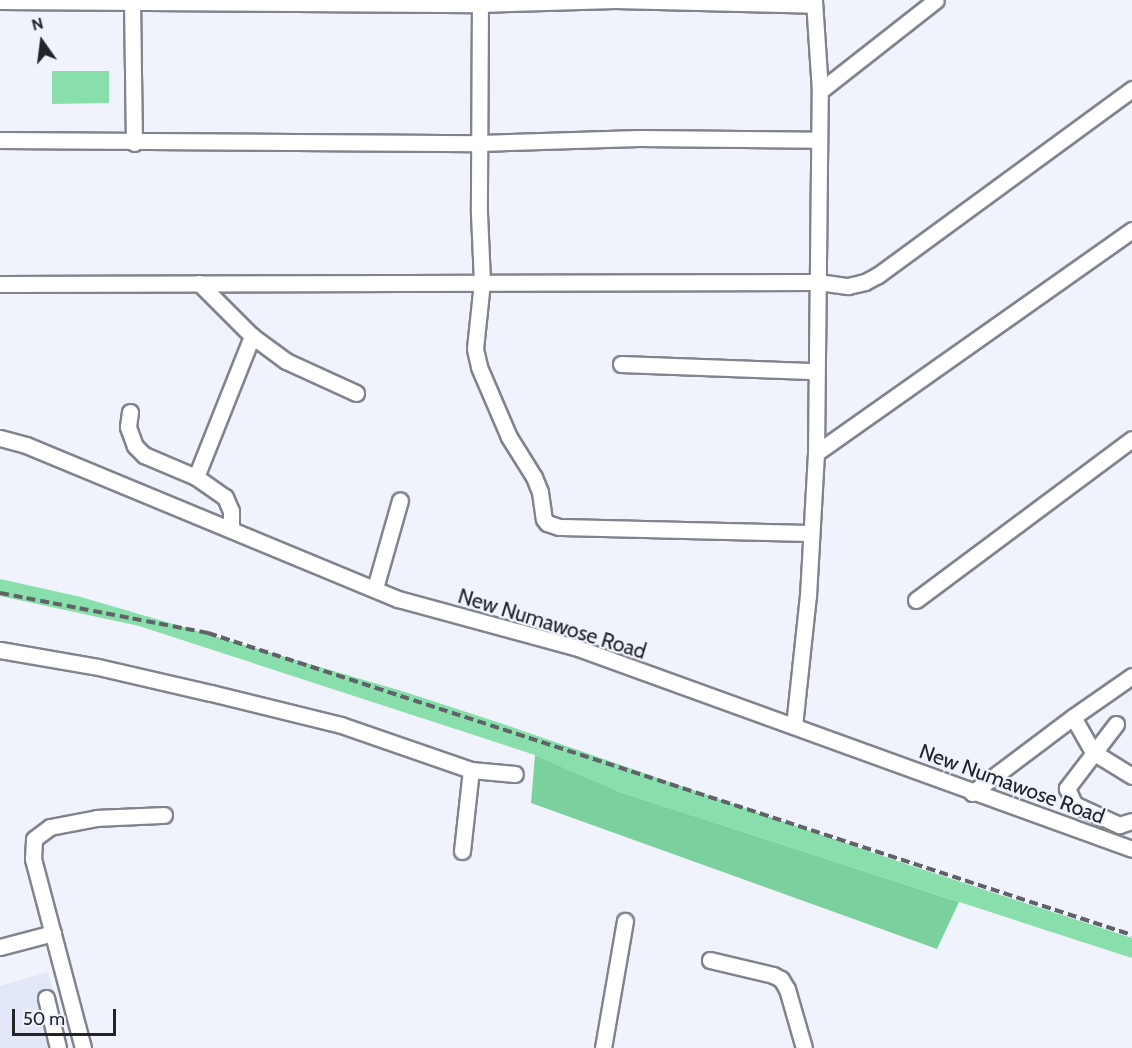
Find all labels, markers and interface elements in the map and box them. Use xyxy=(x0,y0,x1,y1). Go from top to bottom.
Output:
north arrow xyxy=(12,12,72,72)
text: N xyxy=(30,13,45,35)
street label: New Numawose Road xyxy=(455,583,649,665)
street label: New Numawose Road xyxy=(916,739,1108,829)
scale bar xyxy=(15,997,118,1035)
text: 50 m xyxy=(23,1008,65,1030)

